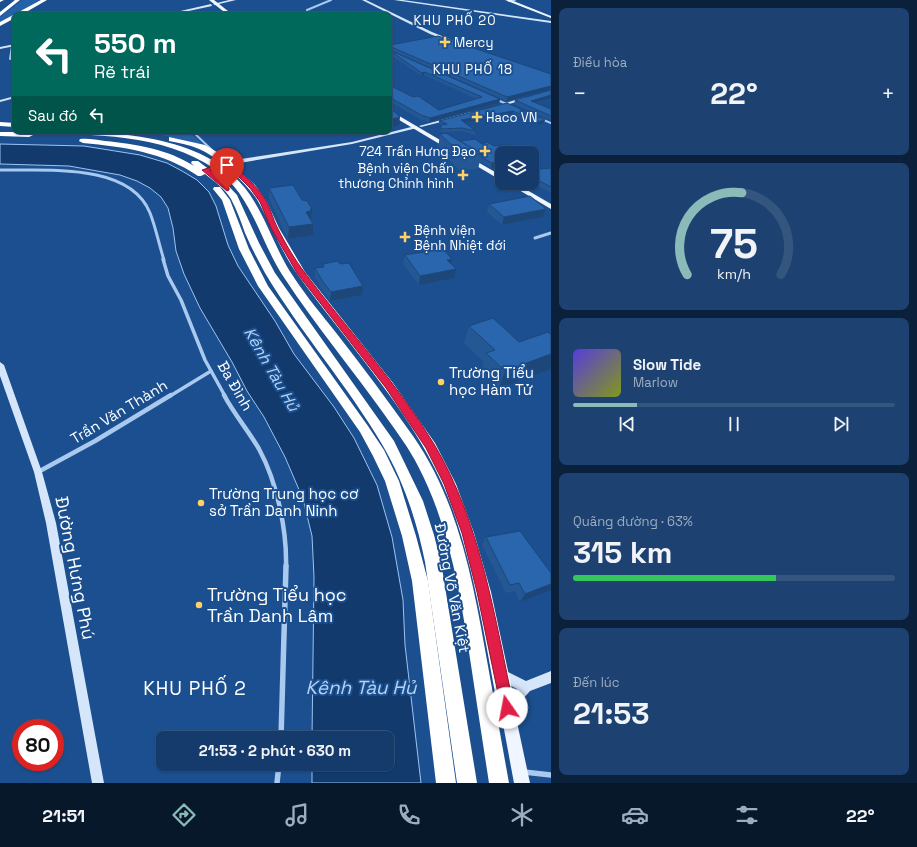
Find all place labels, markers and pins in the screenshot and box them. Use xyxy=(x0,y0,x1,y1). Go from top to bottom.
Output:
place label: Mercy xyxy=(454,34,493,51)
marker: Mercy xyxy=(439,36,451,48)
place label: Haco VN xyxy=(486,109,537,126)
marker: Haco VN xyxy=(471,111,483,123)
place label: 724 Trần Hưng Đạo xyxy=(359,143,476,160)
marker: 724 Trần Hưng Đạo xyxy=(479,145,491,157)
pin xyxy=(210,148,244,189)
place label: Bệnh viện Chấn thương Chỉnh hình xyxy=(338,160,454,192)
marker: Bệnh viện Chấn thương Chỉnh hình xyxy=(457,169,469,181)
place label: Bệnh viện Bệnh Nhiệt đới xyxy=(414,222,506,254)
marker: Bệnh viện Bệnh Nhiệt đới xyxy=(399,231,411,243)
place label: Trường Tiểu học Hàm Tử xyxy=(449,363,534,399)
marker: Trường Tiểu học Hàm Tử xyxy=(436,377,446,387)
place label: Trường Trung học cơ sở Trần Danh Ninh xyxy=(209,484,359,520)
marker: Trường Trung học cơ sở Trần Danh Ninh xyxy=(196,498,206,508)
place label: Trường Tiểu học Trần Danh Lâm xyxy=(207,583,347,627)
marker: Trường Tiểu học Trần Danh Lâm xyxy=(194,600,204,610)

